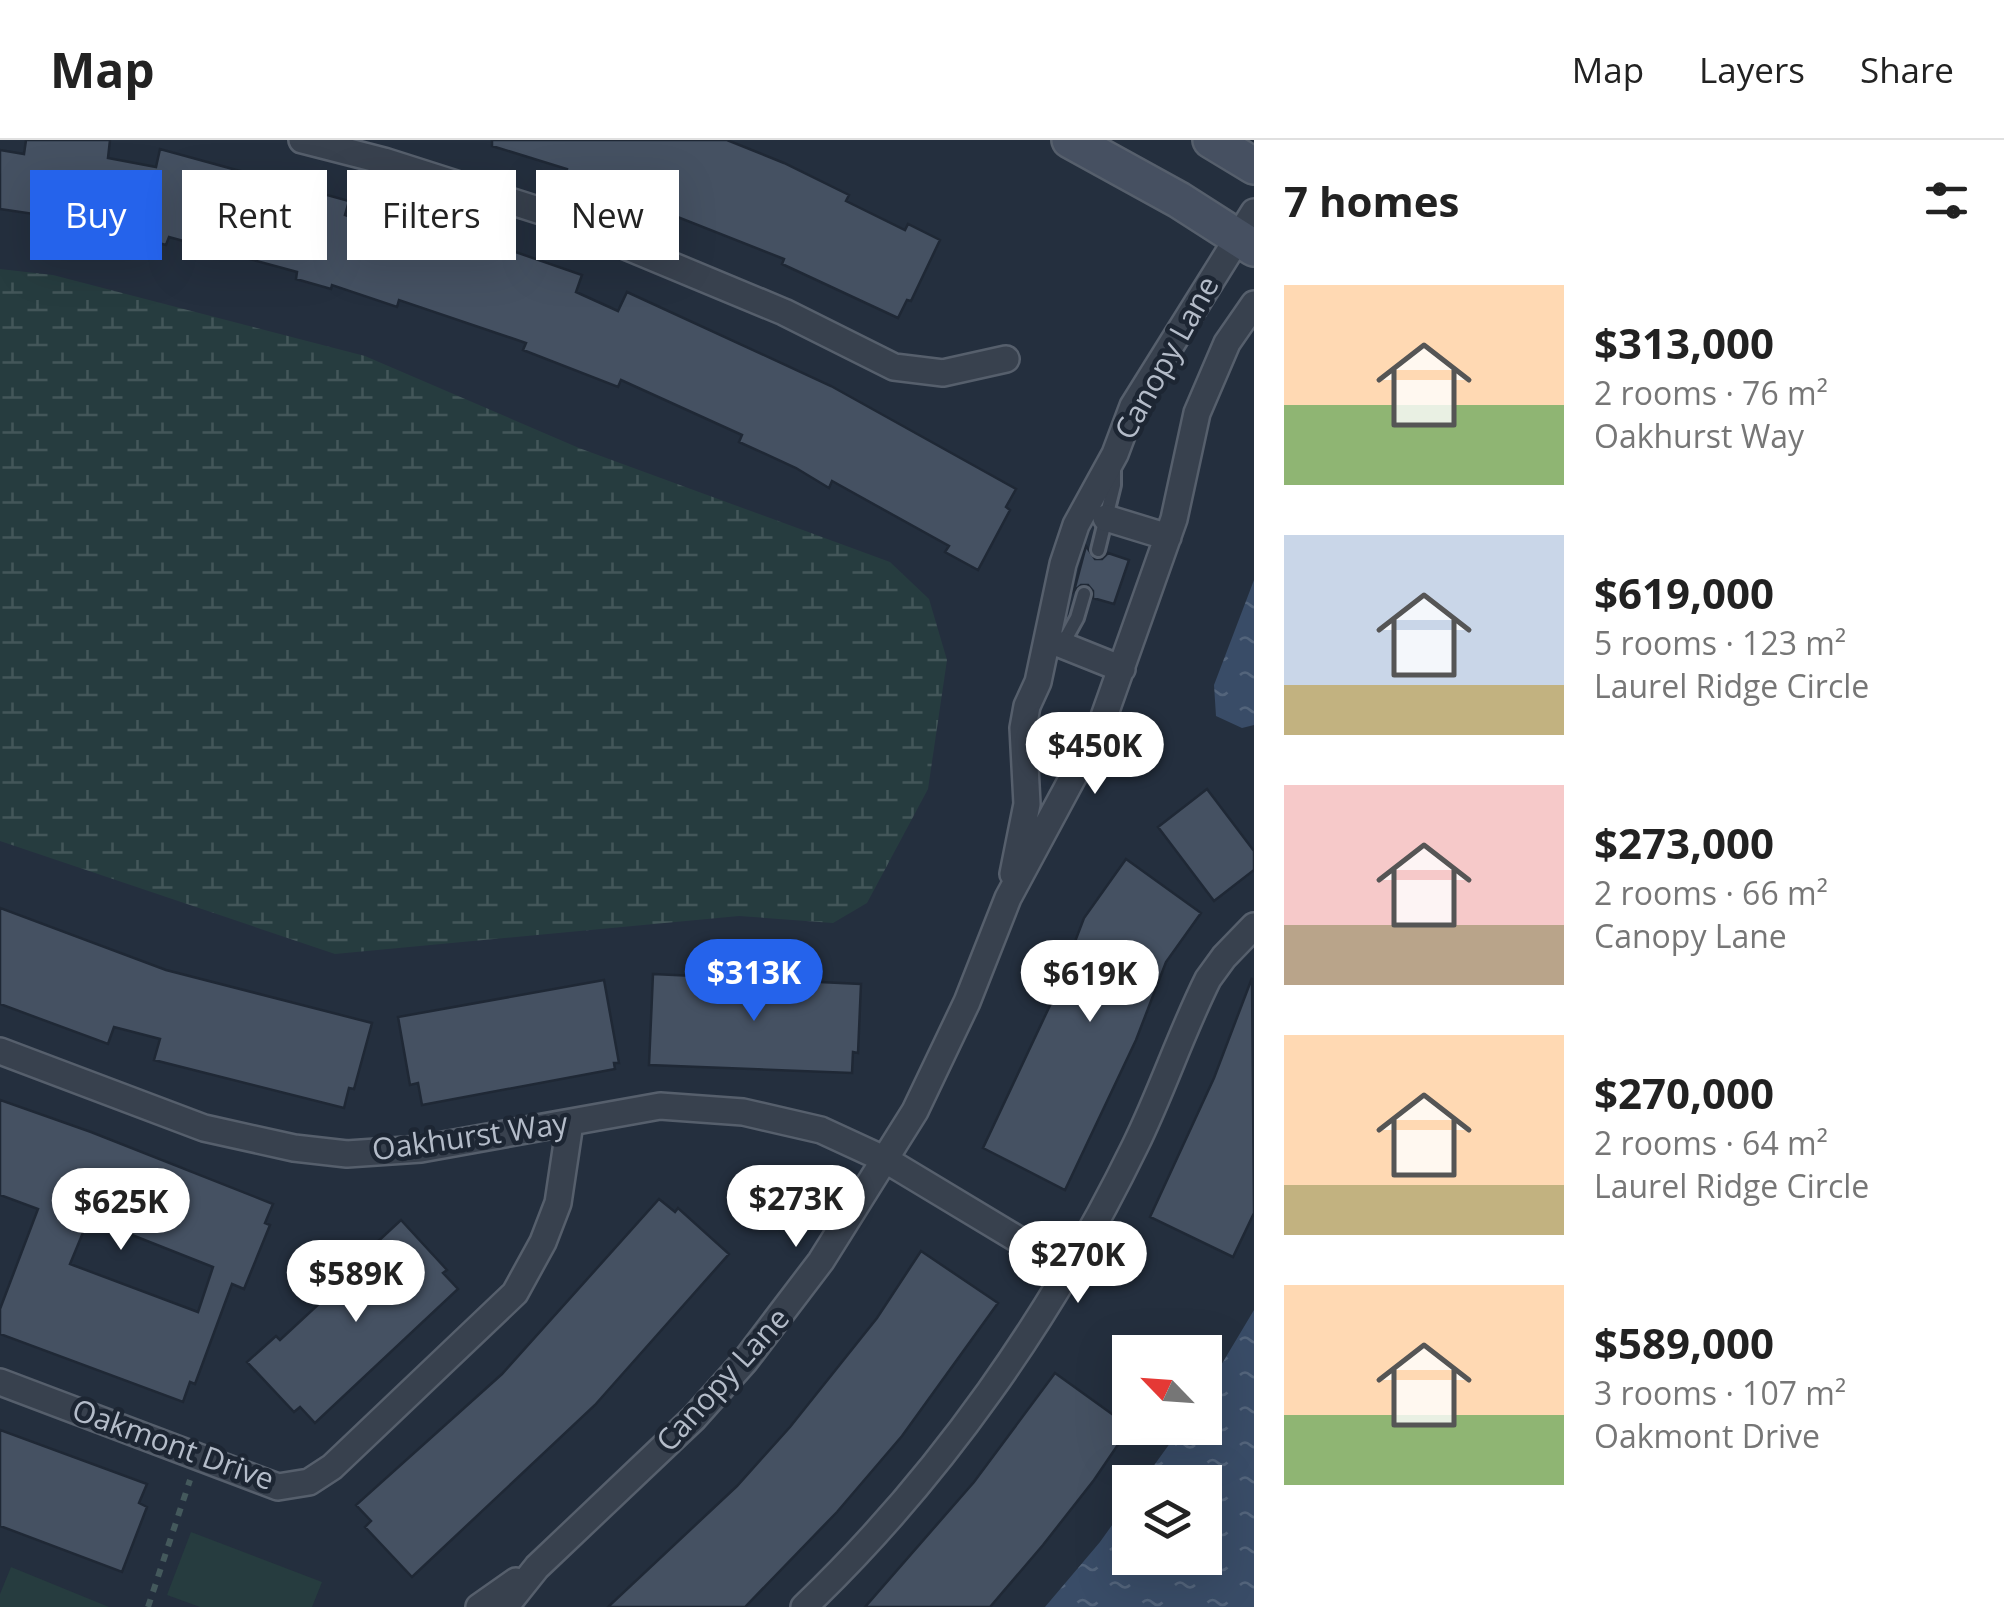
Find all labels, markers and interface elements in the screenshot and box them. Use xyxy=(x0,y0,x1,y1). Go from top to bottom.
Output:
text: Map xyxy=(50,37,155,102)
text: Map xyxy=(1572,46,1644,93)
text: Layers xyxy=(1699,46,1805,93)
text: Share xyxy=(1860,46,1954,93)
chip: Buy xyxy=(30,170,162,260)
chip: Rent xyxy=(182,170,327,260)
chip: Filters xyxy=(347,170,516,260)
chip: New xyxy=(536,170,679,260)
text: 7 homes xyxy=(1284,172,1459,229)
icon: filters xyxy=(1919,173,1974,228)
street label: Canopy Lane xyxy=(1104,268,1227,446)
text: $313,000 xyxy=(1594,314,1774,371)
icon: home xyxy=(1364,325,1484,445)
text: 2 rooms · 76 m² xyxy=(1594,371,1828,414)
text: Oakhurst Way xyxy=(1594,414,1804,457)
text: $619,000 xyxy=(1594,564,1774,621)
icon: home xyxy=(1364,575,1484,695)
text: 5 rooms · 123 m² xyxy=(1594,621,1846,664)
text: Laurel Ridge Circle xyxy=(1594,664,1869,707)
pin: $450K xyxy=(1025,712,1165,797)
text: $450K xyxy=(1048,723,1142,766)
text: $273,000 xyxy=(1594,814,1774,871)
icon: home xyxy=(1364,825,1484,945)
text: 2 rooms · 66 m² xyxy=(1594,871,1828,914)
text: Canopy Lane xyxy=(1594,914,1787,957)
pin: $313K xyxy=(684,939,824,1024)
pin: $619K xyxy=(1020,940,1160,1025)
text: $313K xyxy=(707,950,801,993)
text: $619K xyxy=(1043,951,1137,994)
text: $270,000 xyxy=(1594,1064,1774,1121)
icon: home xyxy=(1364,1075,1484,1195)
street label: Oakhurst Way xyxy=(369,1101,571,1170)
text: 2 rooms · 64 m² xyxy=(1594,1121,1828,1164)
text: Laurel Ridge Circle xyxy=(1594,1164,1869,1207)
pin: $273K xyxy=(726,1165,866,1250)
pin: $625K xyxy=(51,1168,191,1253)
text: $273K xyxy=(749,1176,843,1219)
text: $625K xyxy=(74,1179,168,1222)
pin: $270K xyxy=(1008,1221,1148,1306)
text: $270K xyxy=(1031,1232,1125,1275)
pin: $589K xyxy=(286,1240,426,1325)
text: $589K xyxy=(309,1251,403,1294)
street label: Canopy Lane xyxy=(646,1298,798,1460)
text: $589,000 xyxy=(1594,1314,1774,1371)
icon: home xyxy=(1364,1325,1484,1445)
north arrow xyxy=(1112,1335,1222,1445)
map controls xyxy=(1112,1335,1222,1575)
text: 3 rooms · 107 m² xyxy=(1594,1371,1846,1414)
street label: Oakmont Drive xyxy=(67,1388,280,1499)
text: Oakmont Drive xyxy=(1594,1414,1820,1457)
button: layers xyxy=(1112,1465,1222,1575)

